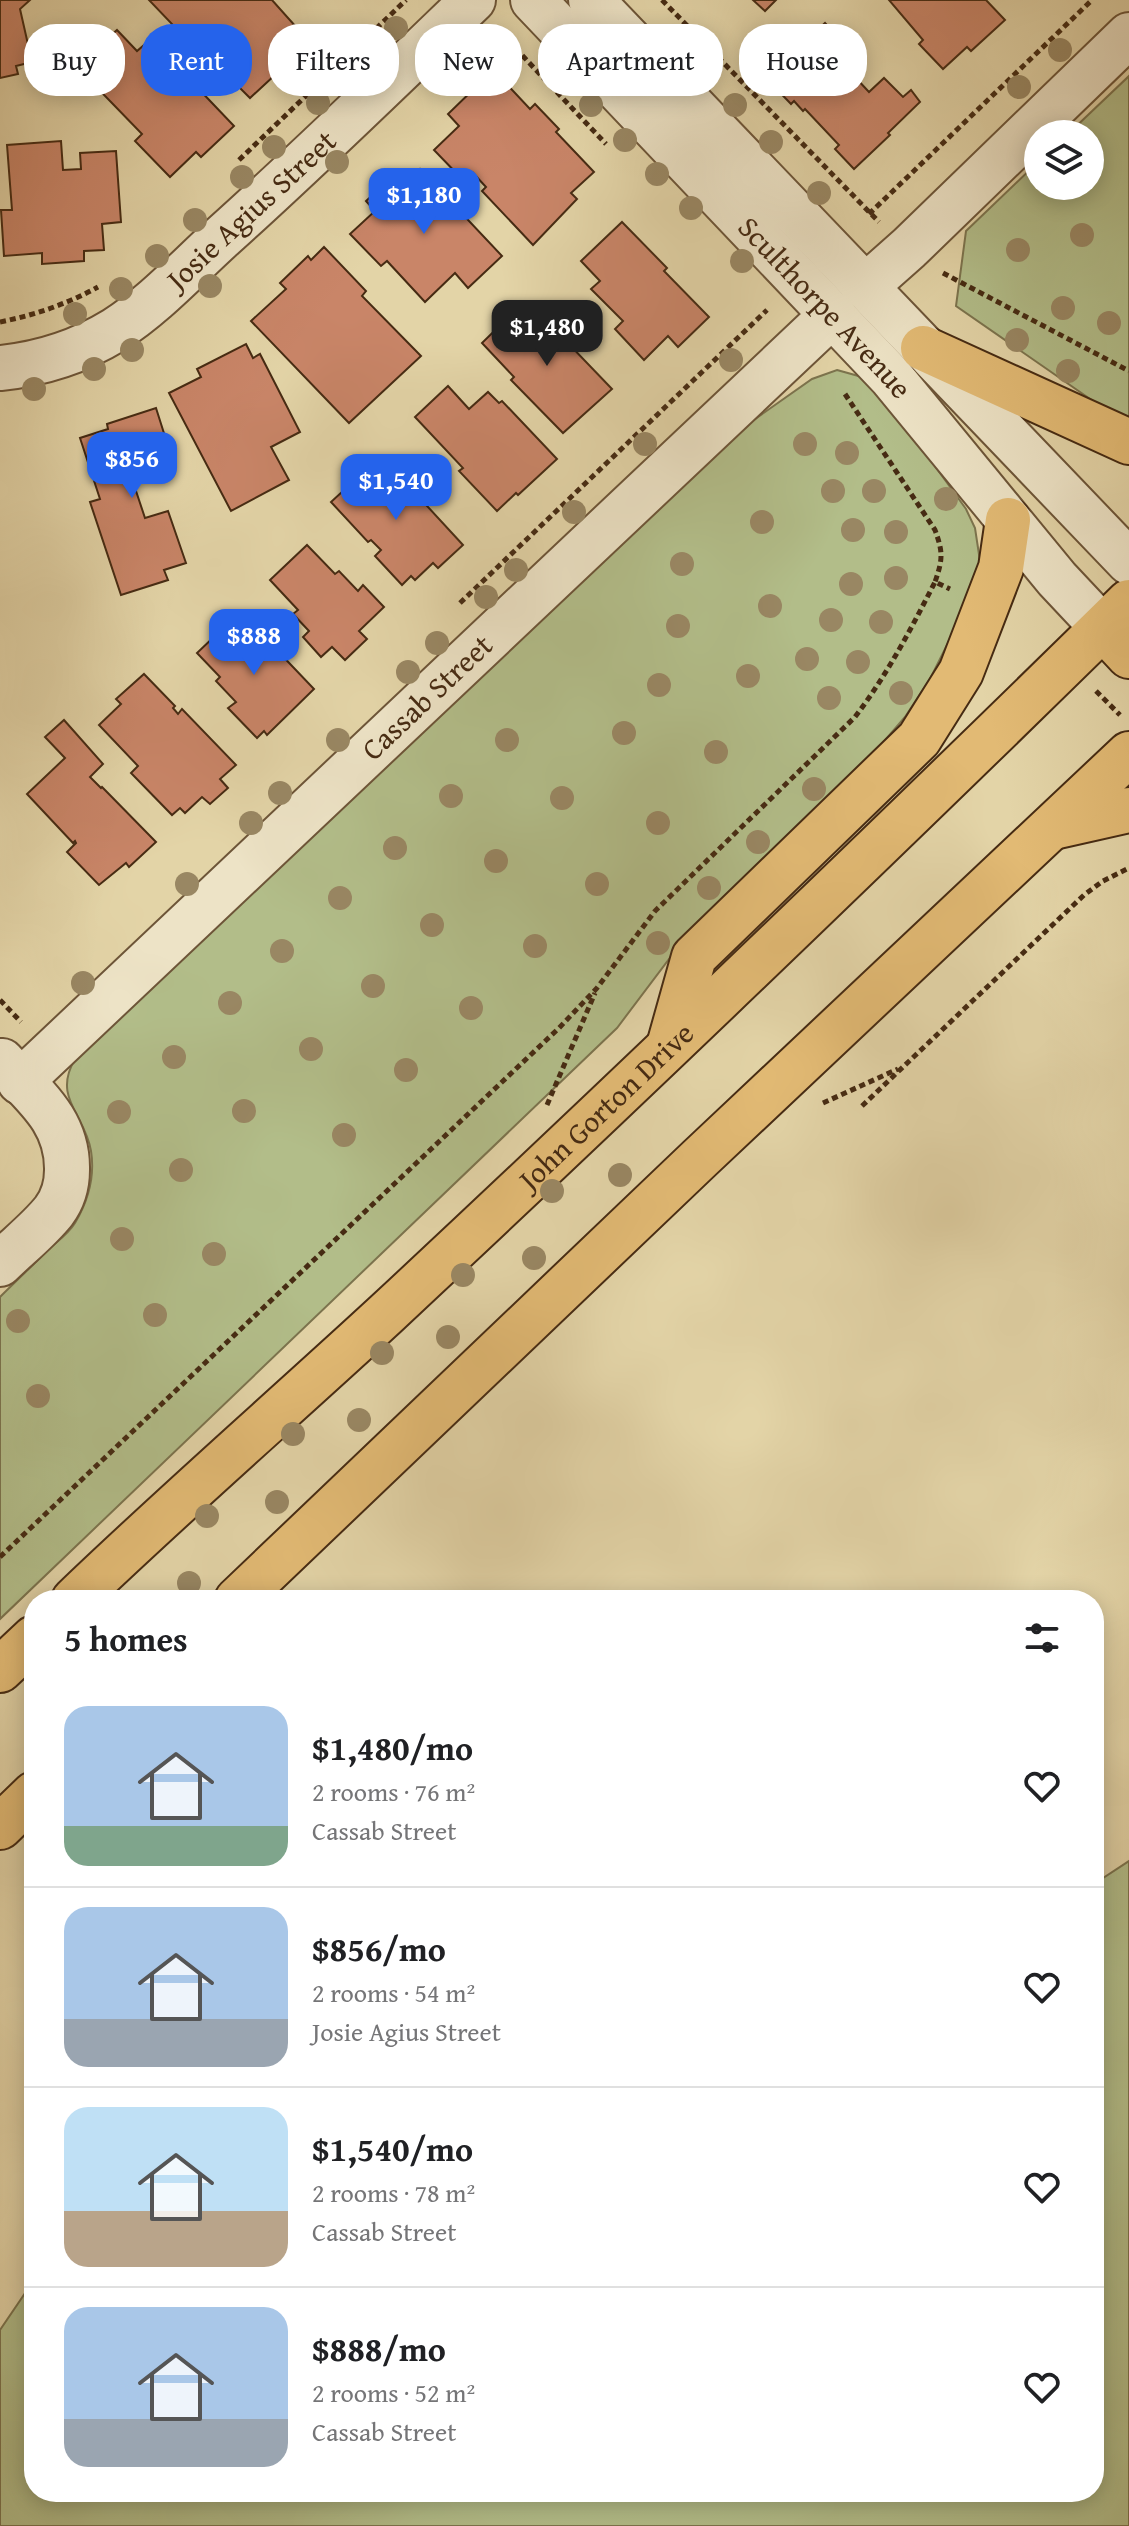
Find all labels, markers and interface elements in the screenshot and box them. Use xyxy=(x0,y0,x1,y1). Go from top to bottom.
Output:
chip: Buy xyxy=(24,24,125,96)
chip: Rent xyxy=(141,24,252,96)
chip: Filters xyxy=(268,24,399,96)
chip: New xyxy=(415,24,522,96)
chip: Apartment xyxy=(538,24,723,96)
chip: House xyxy=(739,24,867,96)
street label: Josie Agius Street xyxy=(153,119,346,303)
map controls xyxy=(1024,120,1104,200)
button: layers xyxy=(1024,120,1104,200)
pin: $1,180 xyxy=(359,168,489,236)
text: $1,180 xyxy=(387,174,461,213)
street label: Sculthorpe Avenue xyxy=(728,206,923,408)
pin: $1,480 xyxy=(482,300,612,368)
text: $1,480 xyxy=(510,306,584,345)
pin: $856 xyxy=(85,432,179,500)
text: $856 xyxy=(105,438,159,477)
pin: $1,540 xyxy=(331,454,461,522)
text: $1,540 xyxy=(359,460,433,499)
pin: $888 xyxy=(207,609,301,677)
text: $888 xyxy=(227,615,281,654)
street label: Cassab Street xyxy=(351,623,502,770)
street label: John Gorton Drive xyxy=(505,1012,703,1203)
text: 5 homes xyxy=(64,1614,188,1663)
icon: filters xyxy=(1020,1616,1064,1660)
text: $1,480/mo xyxy=(312,1723,473,1772)
icon: home xyxy=(128,1738,224,1834)
icon: heart xyxy=(1020,1764,1064,1808)
text: 2 rooms · 76 m² xyxy=(312,1772,475,1811)
text: Cassab Street xyxy=(312,1811,456,1850)
text: $856/mo xyxy=(312,1924,446,1973)
icon: home xyxy=(128,1939,224,2035)
icon: heart xyxy=(1020,1965,1064,2009)
text: 2 rooms · 54 m² xyxy=(312,1973,475,2012)
text: Josie Agius Street xyxy=(312,2012,501,2051)
text: $1,540/mo xyxy=(312,2124,473,2173)
icon: home xyxy=(128,2139,224,2235)
icon: heart xyxy=(1020,2165,1064,2209)
text: 2 rooms · 78 m² xyxy=(312,2173,475,2212)
text: Cassab Street xyxy=(312,2212,456,2251)
text: $888/mo xyxy=(312,2324,446,2373)
icon: home xyxy=(128,2339,224,2435)
icon: heart xyxy=(1020,2365,1064,2409)
text: 2 rooms · 52 m² xyxy=(312,2373,475,2412)
text: Cassab Street xyxy=(312,2412,456,2451)

